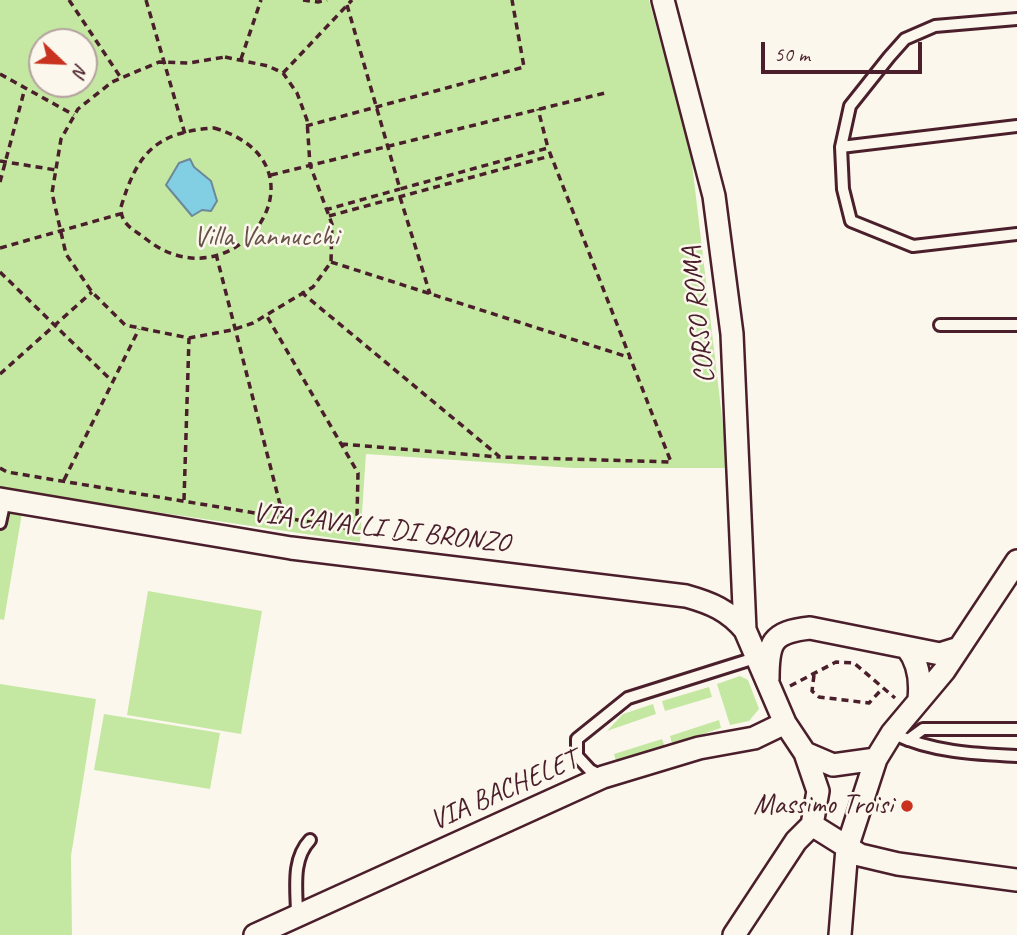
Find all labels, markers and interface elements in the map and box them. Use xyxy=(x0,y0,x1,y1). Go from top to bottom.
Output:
north arrow xyxy=(28,28,98,98)
scale bar xyxy=(765,28,926,72)
text: 50 m xyxy=(774,41,810,67)
text: N xyxy=(67,60,94,81)
park label: Villa Vannucchi xyxy=(194,221,338,255)
street label: CORSO ROMA xyxy=(675,245,723,385)
street label: VIA CAVALLI DI BRONZO xyxy=(251,497,511,561)
street label: VIA BACHELET xyxy=(425,744,583,838)
place label: Massimo Troisi xyxy=(753,789,893,823)
marker: Massimo Troisi xyxy=(899,798,915,814)

